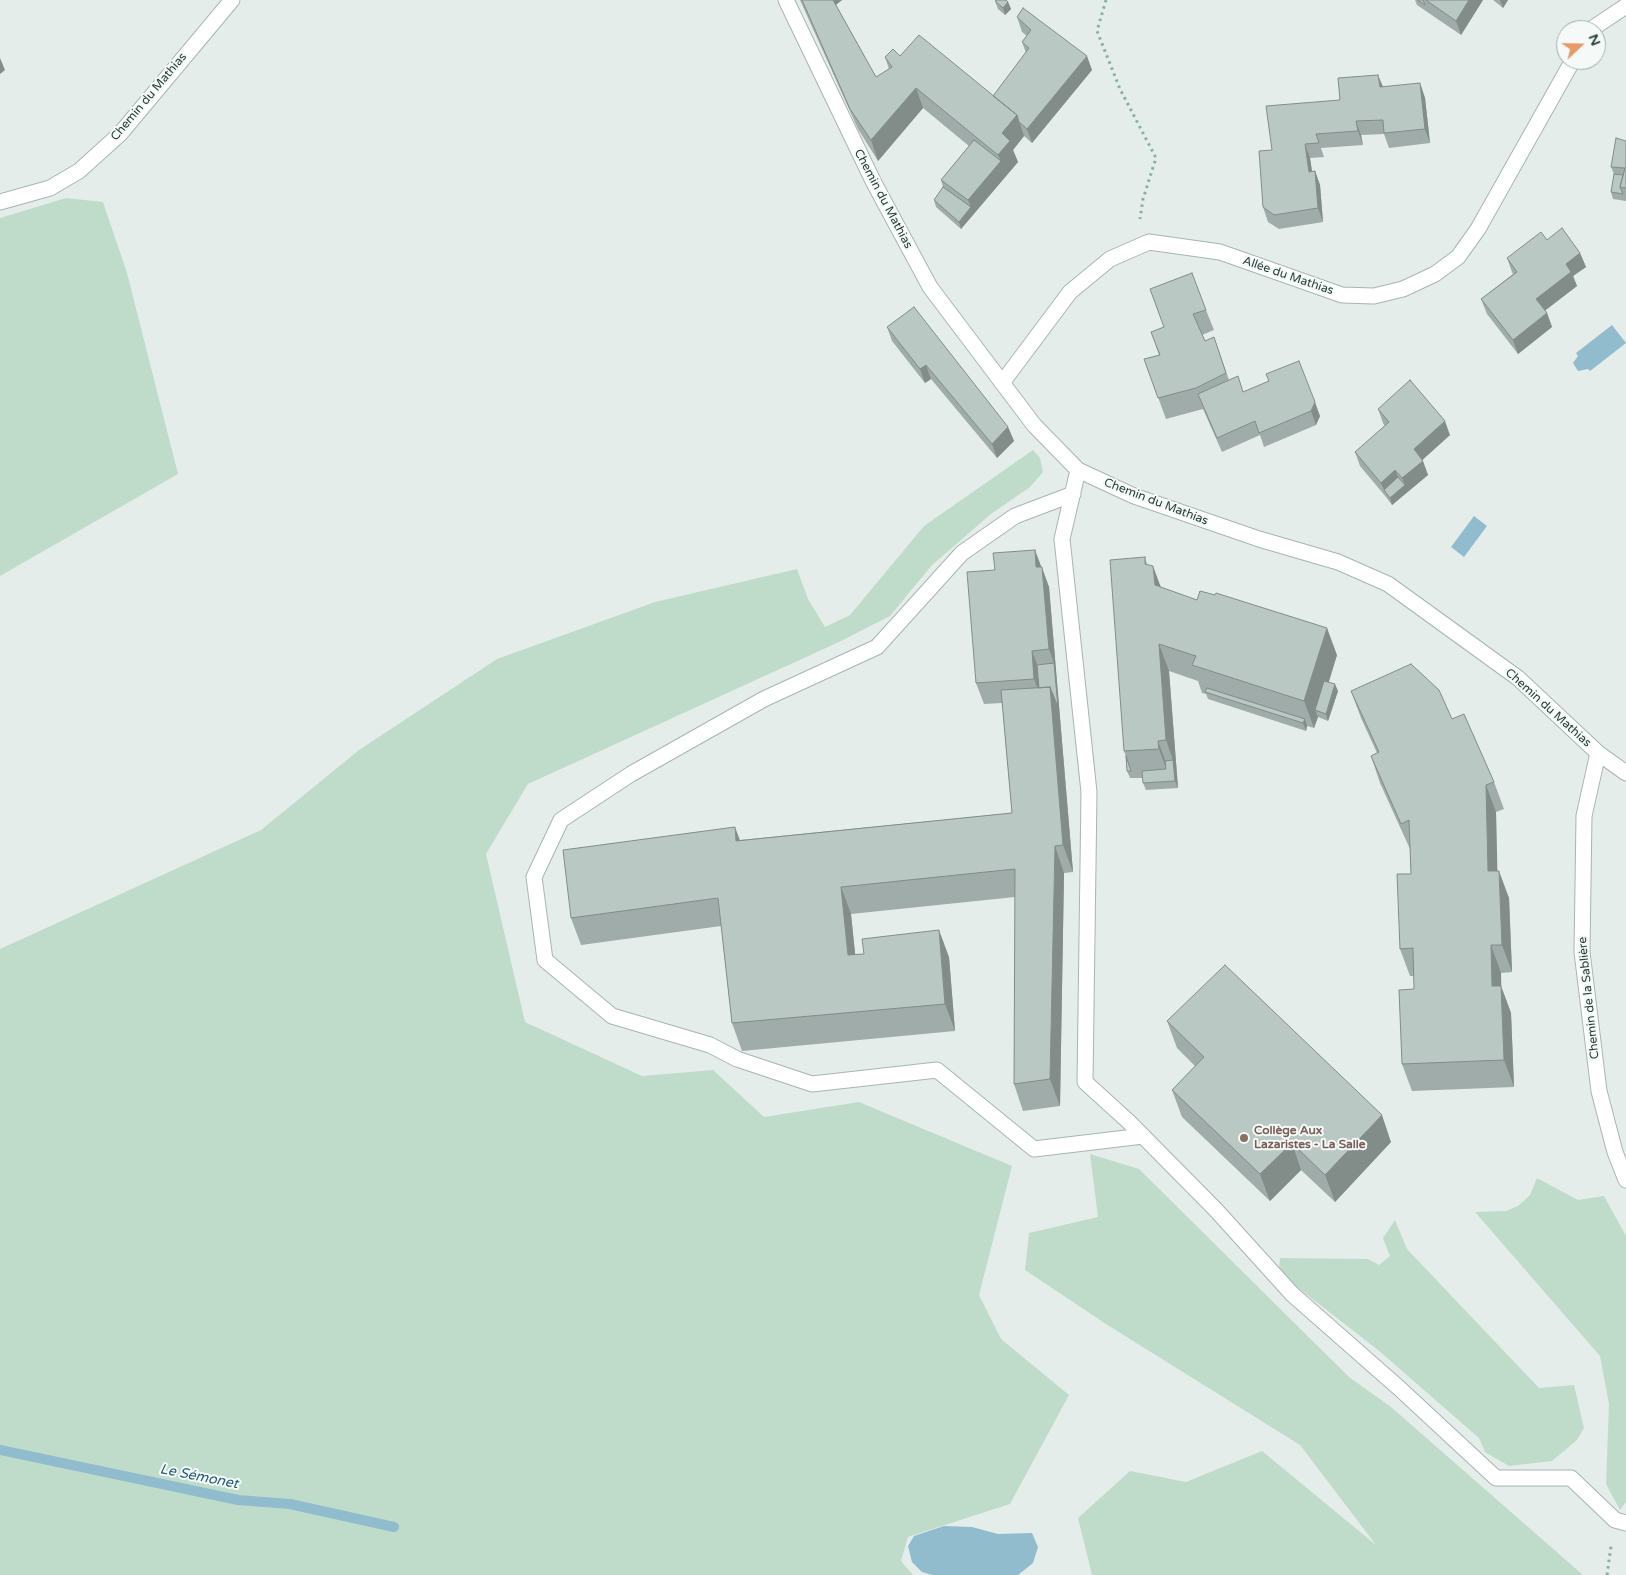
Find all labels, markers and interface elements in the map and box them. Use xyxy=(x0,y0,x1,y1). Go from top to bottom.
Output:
north arrow xyxy=(1556,20,1606,70)
text: N xyxy=(1585,32,1604,48)
street label: Chemin du Mathias xyxy=(108,50,190,144)
street label: Chemin du Mathias xyxy=(851,147,915,251)
street label: Allée du Mathias xyxy=(1241,254,1335,298)
street label: Chemin du Mathias xyxy=(1102,475,1210,529)
street label: Chemin du Mathias xyxy=(1502,666,1594,750)
street label: Chemin de la Sablière xyxy=(1575,936,1603,1060)
place label: Collège Aux Lazaristes - La Salle xyxy=(1254,1124,1366,1152)
marker: Collège Aux Lazaristes - La Salle xyxy=(1238,1132,1250,1144)
water label: Le Sémonet xyxy=(158,1461,240,1493)

